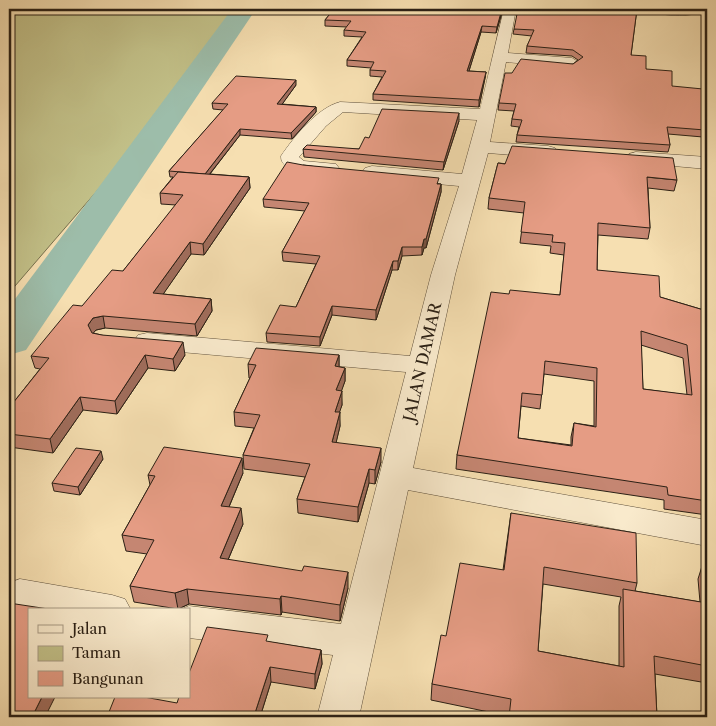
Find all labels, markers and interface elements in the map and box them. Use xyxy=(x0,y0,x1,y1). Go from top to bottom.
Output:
street label: JALAN DAMAR xyxy=(398,299,446,426)
legend xyxy=(28,608,190,698)
text: Jalan xyxy=(70,619,107,638)
text: Taman xyxy=(72,643,122,662)
text: Bangunan xyxy=(72,669,144,688)

